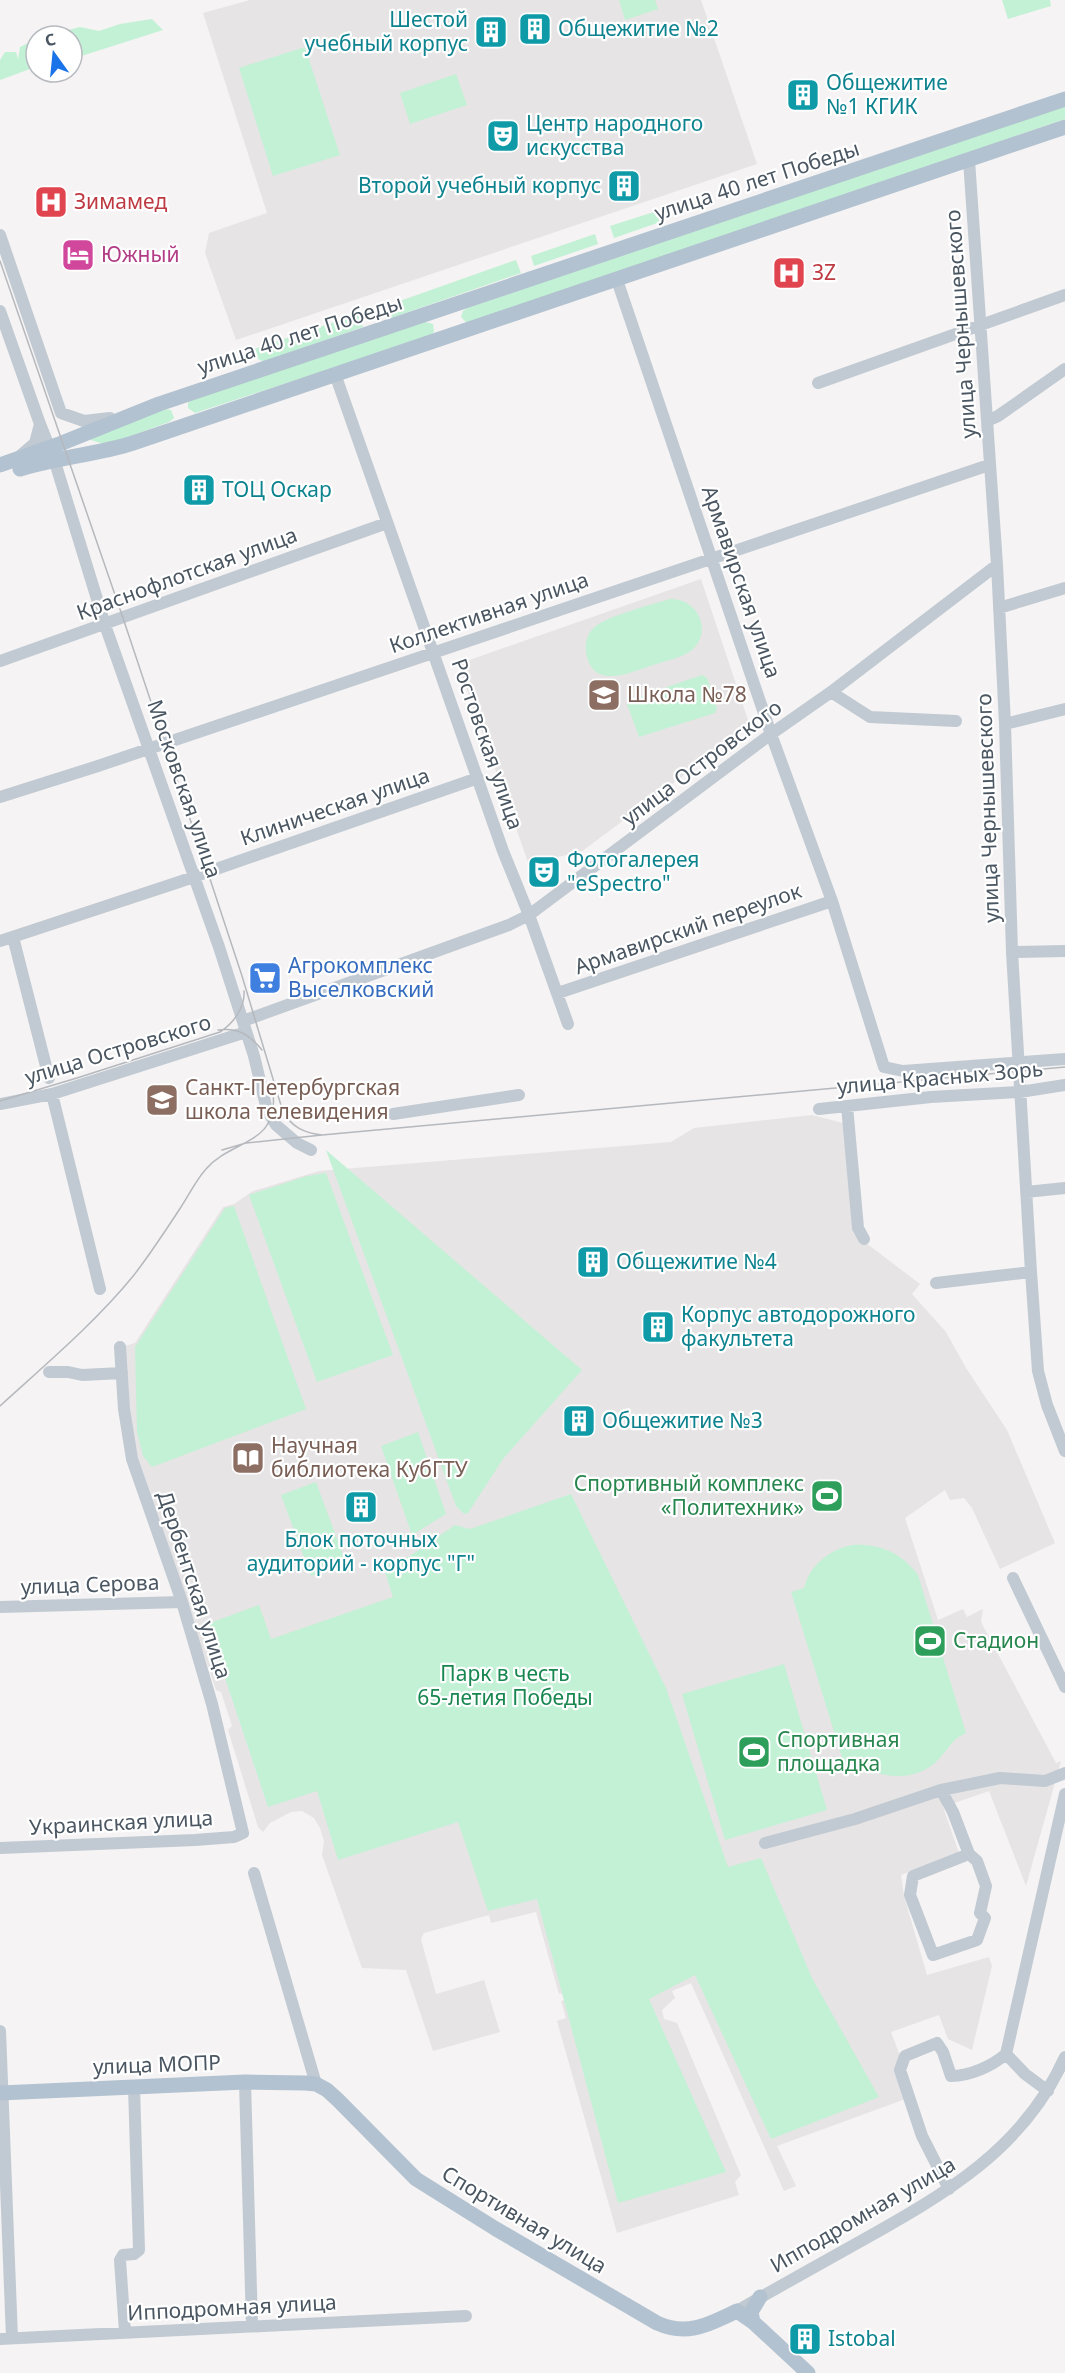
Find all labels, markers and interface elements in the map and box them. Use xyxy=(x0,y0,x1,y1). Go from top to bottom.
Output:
place label: Шестой учебный корпус xyxy=(304,5,468,57)
building icon: Общежитие №2 xyxy=(517,11,553,47)
building icon: Шестой учебный корпус xyxy=(473,14,509,50)
place label: Общежитие №2 xyxy=(558,14,719,42)
north arrow xyxy=(24,24,84,84)
text: С xyxy=(42,28,58,51)
place label: Общежитие №1 КГИК xyxy=(826,68,948,120)
building icon: Общежитие №1 КГИК xyxy=(785,77,821,113)
place label: Центр народного искусства xyxy=(526,109,703,161)
theatre icon: Центр народного искусства xyxy=(485,118,521,154)
street label: улица 40 лет Победы xyxy=(651,134,863,226)
building icon: Второй учебный корпус xyxy=(606,168,642,204)
place label: Второй учебный корпус xyxy=(358,171,601,199)
hospital icon: Зимамед xyxy=(33,184,69,220)
place label: Зимамед xyxy=(74,187,167,215)
street label: улица Чернышевского xyxy=(938,209,982,440)
hotel icon: Южный xyxy=(60,237,96,273)
place label: Южный xyxy=(101,240,179,268)
hospital icon: 3Z xyxy=(771,255,807,291)
place label: 3Z xyxy=(812,258,836,286)
street label: улица 40 лет Победы xyxy=(194,288,406,380)
building icon: ТОЦ Оскар xyxy=(181,472,217,508)
place label: ТОЦ Оскар xyxy=(222,475,332,503)
street label: Армавирская улица xyxy=(696,482,788,681)
street label: Краснофлотская улица xyxy=(72,520,301,626)
street label: Коллективная улица xyxy=(385,565,592,659)
street label: Ростовская улица xyxy=(446,654,530,833)
school or university icon: Школа №78 xyxy=(586,677,622,713)
place label: Школа №78 xyxy=(627,680,747,708)
street label: улица Островского xyxy=(616,693,787,832)
street label: улица Чернышевского xyxy=(969,693,1005,923)
street label: Московская улица xyxy=(141,696,229,882)
street label: Клиническая улица xyxy=(236,761,433,852)
place label: Фотогалерея "eSpectro" xyxy=(567,845,699,897)
theatre icon: Фотогалерея "eSpectro" xyxy=(526,854,562,890)
street label: Армавирский переулок xyxy=(570,876,805,980)
place label: Агрокомплекс Выселковский xyxy=(288,951,434,1003)
supermarket icon: Агрокомплекс Выселковский xyxy=(247,960,283,996)
street label: улица Островского xyxy=(21,1007,214,1091)
street label: улица Красных Зорь xyxy=(836,1054,1044,1100)
place label: Санкт-Петербургская школа телевидения xyxy=(185,1073,400,1125)
school or university icon: Санкт-Петербургская школа телевидения xyxy=(144,1082,180,1118)
building icon: Общежитие №4 xyxy=(575,1244,611,1280)
place label: Общежитие №4 xyxy=(616,1247,777,1275)
place label: Корпус автодорожного факультета xyxy=(681,1300,916,1352)
building icon: Корпус автодорожного факультета xyxy=(640,1309,676,1345)
building icon: Общежитие №3 xyxy=(561,1403,597,1439)
place label: Общежитие №3 xyxy=(602,1406,763,1434)
place label: Научная библиотека КубГТУ xyxy=(271,1431,468,1483)
library icon: Научная библиотека КубГТУ xyxy=(230,1440,266,1476)
place label: Спортивный комплекс «Политехник» xyxy=(574,1469,804,1521)
sports icon: Спортивный комплекс «Политехник» xyxy=(809,1478,845,1514)
street label: Дербентская улица xyxy=(151,1487,239,1682)
building icon: Блок поточных аудиторий - корпус "Г" xyxy=(343,1489,379,1525)
place label: Блок поточных аудиторий - корпус "Г" xyxy=(247,1525,475,1577)
street label: улица Серова xyxy=(20,1568,160,1600)
sports icon: Стадион xyxy=(912,1623,948,1659)
place label: Стадион xyxy=(953,1626,1039,1654)
park label: Парк в честь 65-летия Победы xyxy=(417,1659,593,1711)
place label: Спортивная площадка xyxy=(777,1725,900,1777)
sports icon: Спортивная площадка xyxy=(736,1734,772,1770)
street label: Украинская улица xyxy=(28,1803,214,1841)
street label: улица МОПР xyxy=(92,2048,221,2080)
street label: Ипподромная улица xyxy=(765,2150,960,2279)
street label: Спортивная улица xyxy=(437,2159,612,2279)
street label: Ипподромная улица xyxy=(127,2288,337,2326)
building icon: Istobal xyxy=(787,2321,823,2357)
place label: Istobal xyxy=(828,2324,896,2352)

